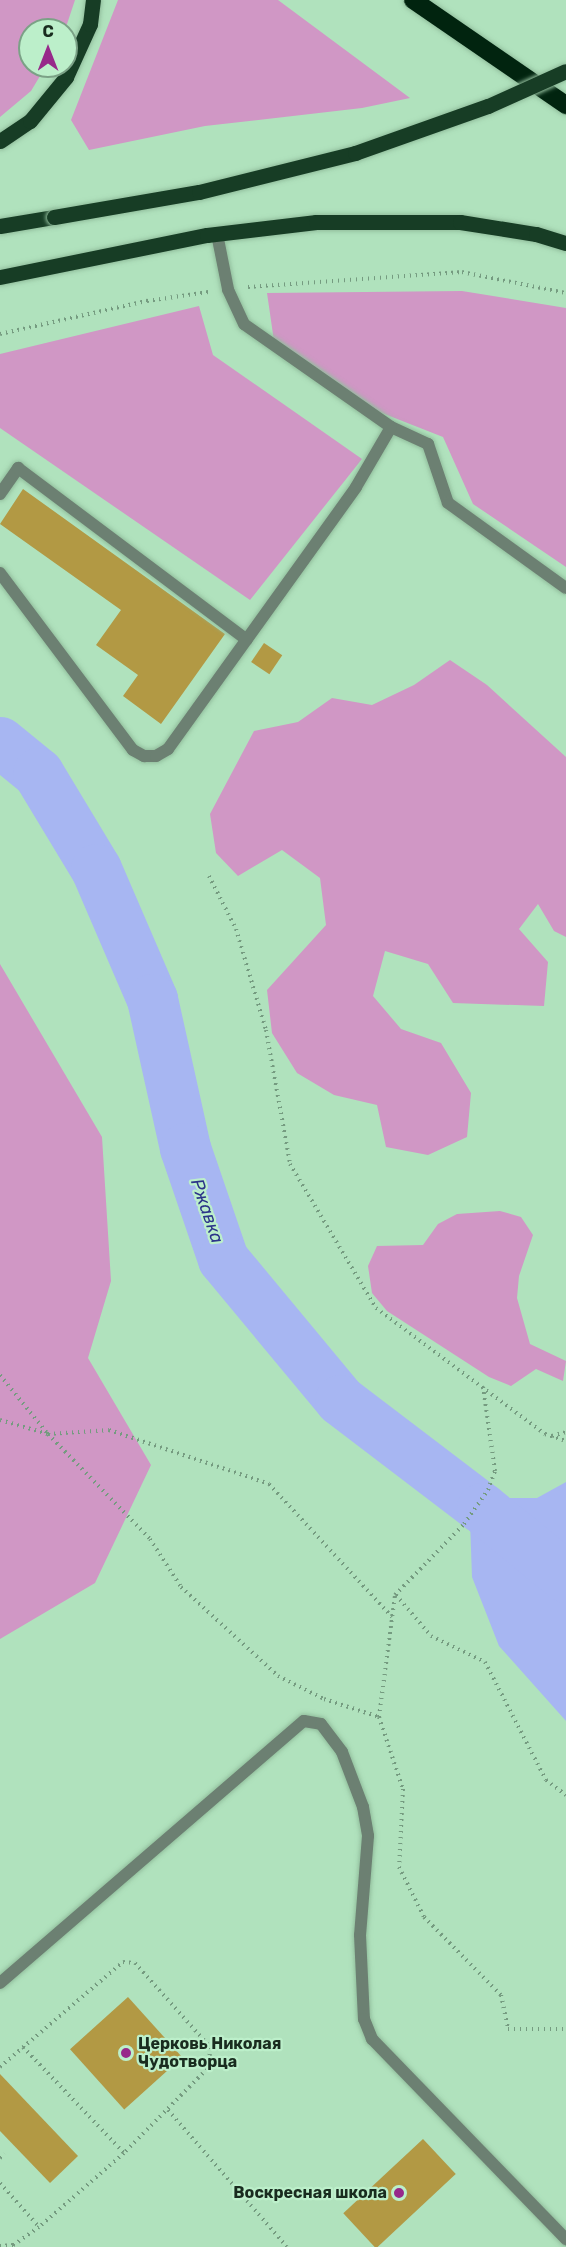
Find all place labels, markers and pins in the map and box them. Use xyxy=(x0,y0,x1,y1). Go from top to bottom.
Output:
place label: Церковь Николая Чудотворца xyxy=(138,2034,281,2072)
marker: Церковь Николая Чудотворца xyxy=(119,2046,133,2060)
place label: Воскресная школа xyxy=(233,2183,387,2203)
marker: Воскресная школа xyxy=(392,2186,406,2200)

